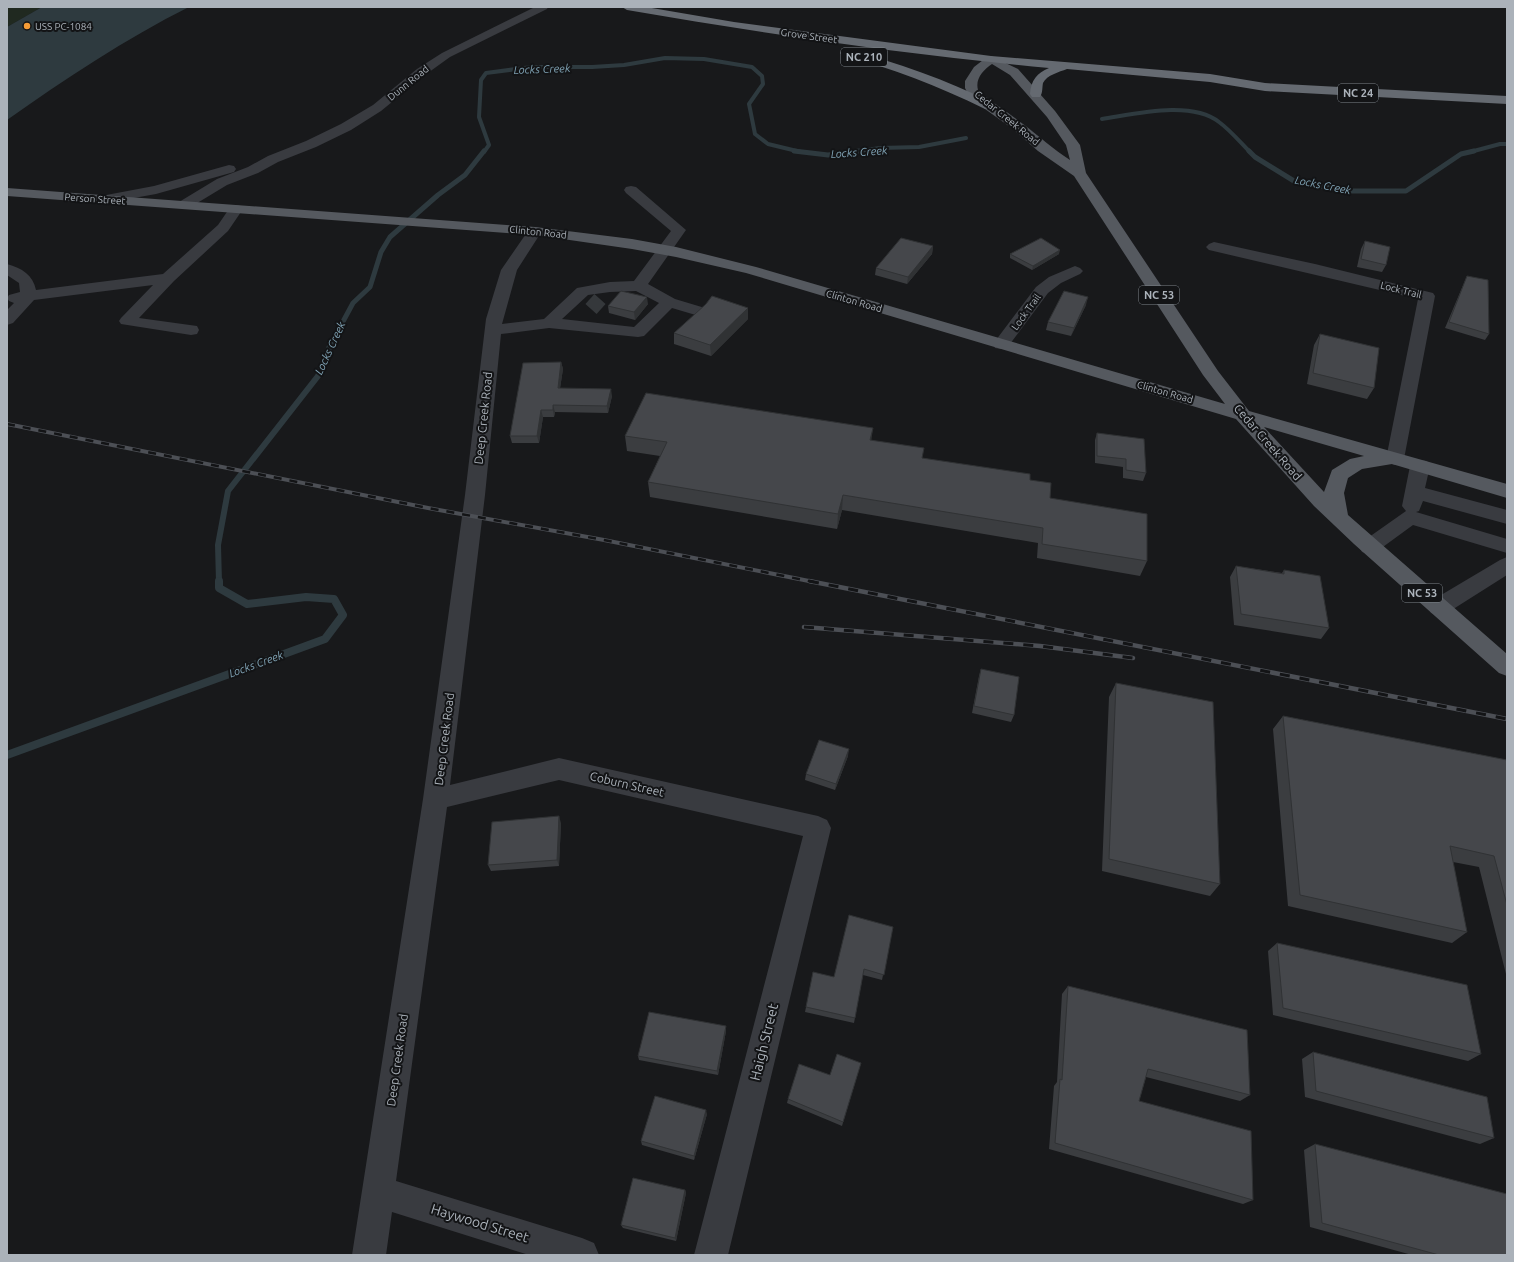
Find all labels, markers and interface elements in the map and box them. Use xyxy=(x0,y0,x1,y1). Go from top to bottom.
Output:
marker: USS PC-1084 xyxy=(22,21,32,31)
place label: USS PC-1084 xyxy=(35,21,92,32)
street label: Grove Street xyxy=(780,27,838,45)
road number: NC 210 xyxy=(841,48,887,66)
water label: Locks Creek xyxy=(513,62,571,76)
street label: Dunn Road xyxy=(385,63,431,103)
road number: NC 24 xyxy=(1338,84,1378,102)
street label: Cedar Creek Road xyxy=(972,89,1042,148)
water label: Locks Creek xyxy=(830,144,888,160)
water label: Locks Creek xyxy=(1294,174,1352,196)
street label: Person Street xyxy=(64,191,126,207)
street label: Clinton Road xyxy=(509,224,567,241)
street label: Lock Trail xyxy=(1379,280,1423,301)
road number: NC 53 xyxy=(1139,286,1179,304)
street label: Clinton Road xyxy=(825,288,883,314)
street label: Lock Trail xyxy=(1009,291,1043,332)
water label: Locks Creek xyxy=(313,319,348,376)
street label: Deep Creek Road xyxy=(472,371,494,465)
street label: Clinton Road xyxy=(1136,379,1194,405)
street label: Cedar Creek Road xyxy=(1232,401,1304,483)
road number: NC 53 xyxy=(1402,584,1442,602)
water label: Locks Creek xyxy=(227,649,285,679)
street label: Deep Creek Road xyxy=(432,692,456,786)
street label: Coburn Street xyxy=(589,769,666,799)
street label: Haigh Street xyxy=(747,1001,781,1082)
street label: Deep Creek Road xyxy=(384,1013,410,1107)
street label: Haywood Street xyxy=(429,1200,531,1246)

